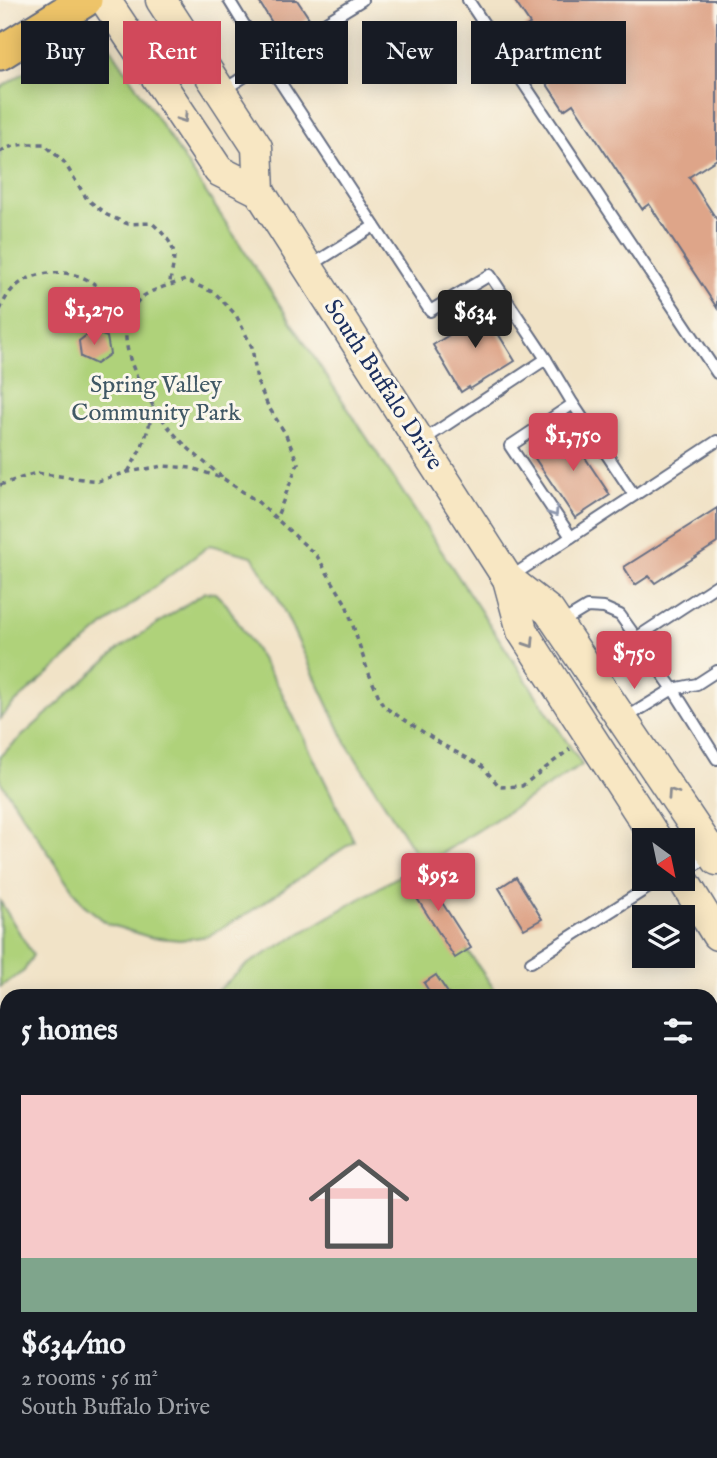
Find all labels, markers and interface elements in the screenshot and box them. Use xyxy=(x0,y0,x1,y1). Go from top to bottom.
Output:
chip: Buy xyxy=(21,21,109,84)
chip: Rent xyxy=(123,21,221,84)
chip: Filters xyxy=(235,21,348,84)
chip: New xyxy=(362,21,457,84)
chip: Apartment xyxy=(471,21,626,84)
one-way arrow xyxy=(175,110,187,123)
pin: $1,270 xyxy=(37,288,151,347)
pin: $634 xyxy=(434,290,516,350)
street label: South Buffalo Drive xyxy=(316,294,450,476)
text: $1,270 xyxy=(64,295,124,324)
text: $634 xyxy=(454,298,496,327)
park label: Spring Valley Community Park xyxy=(71,370,241,429)
pin: $1,750 xyxy=(516,414,630,473)
text: $1,750 xyxy=(545,421,601,450)
one-way arrow xyxy=(546,504,558,517)
pin: $750 xyxy=(593,632,675,691)
one-way arrow xyxy=(521,635,534,648)
text: $750 xyxy=(612,639,656,668)
one-way arrow xyxy=(668,788,680,801)
north arrow xyxy=(632,828,695,891)
map controls xyxy=(632,828,695,968)
pin: $952 xyxy=(397,853,479,913)
text: $952 xyxy=(417,861,459,890)
button: layers xyxy=(632,905,695,968)
text: 5 homes xyxy=(21,1012,118,1050)
icon: filters xyxy=(659,1012,697,1050)
icon: home xyxy=(296,1141,422,1267)
text: $634/mo xyxy=(21,1326,126,1364)
text: 2 rooms · 56 m² xyxy=(21,1364,158,1393)
text: South Buffalo Drive xyxy=(21,1393,210,1422)

